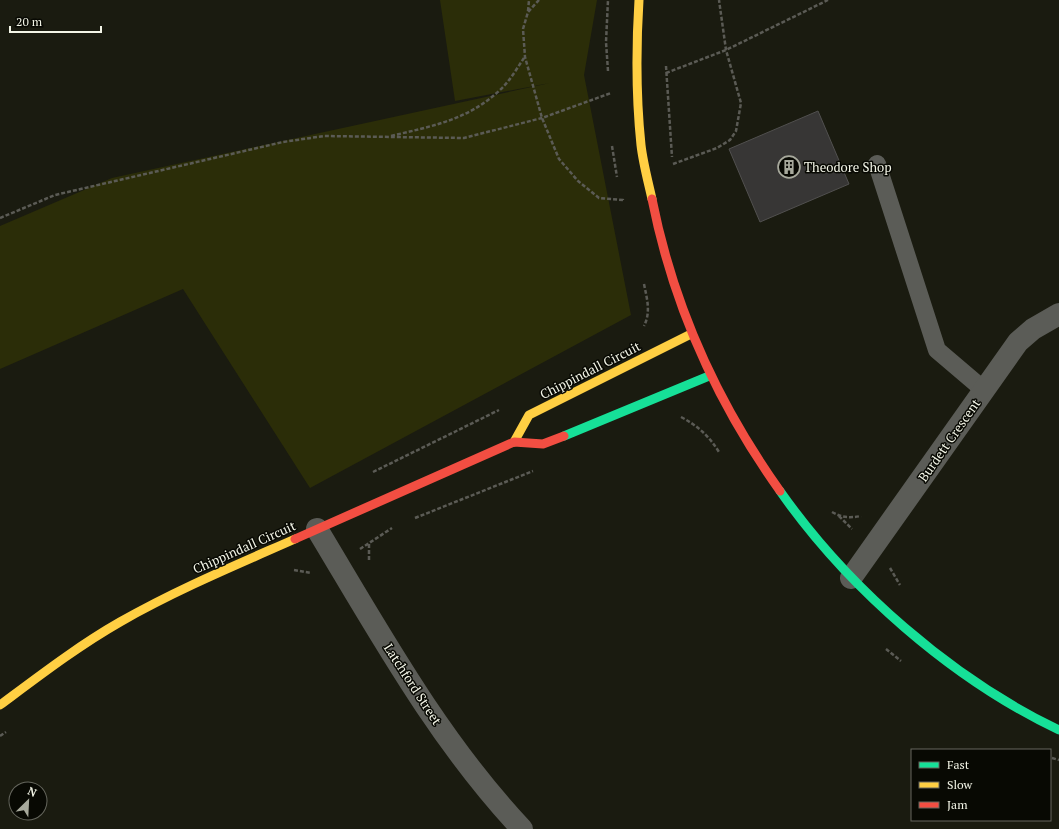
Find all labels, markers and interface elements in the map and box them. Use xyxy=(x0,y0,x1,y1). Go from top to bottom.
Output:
scale bar xyxy=(10,8,101,34)
text: 20 m xyxy=(16,14,43,29)
building icon: Theodore Shop xyxy=(776,154,802,180)
place label: Theodore Shop xyxy=(804,158,892,176)
street label: Chippindall Circuit xyxy=(537,337,643,403)
street label: Burdett Crescent xyxy=(914,395,984,485)
street label: Chippindall Circuit xyxy=(190,516,298,578)
street label: Latchford Street xyxy=(380,640,446,728)
legend xyxy=(911,749,1051,821)
text: Fast xyxy=(947,757,970,772)
text: Slow xyxy=(947,777,973,792)
north arrow xyxy=(8,781,48,821)
text: N xyxy=(25,784,39,800)
text: Jam xyxy=(947,797,968,812)

